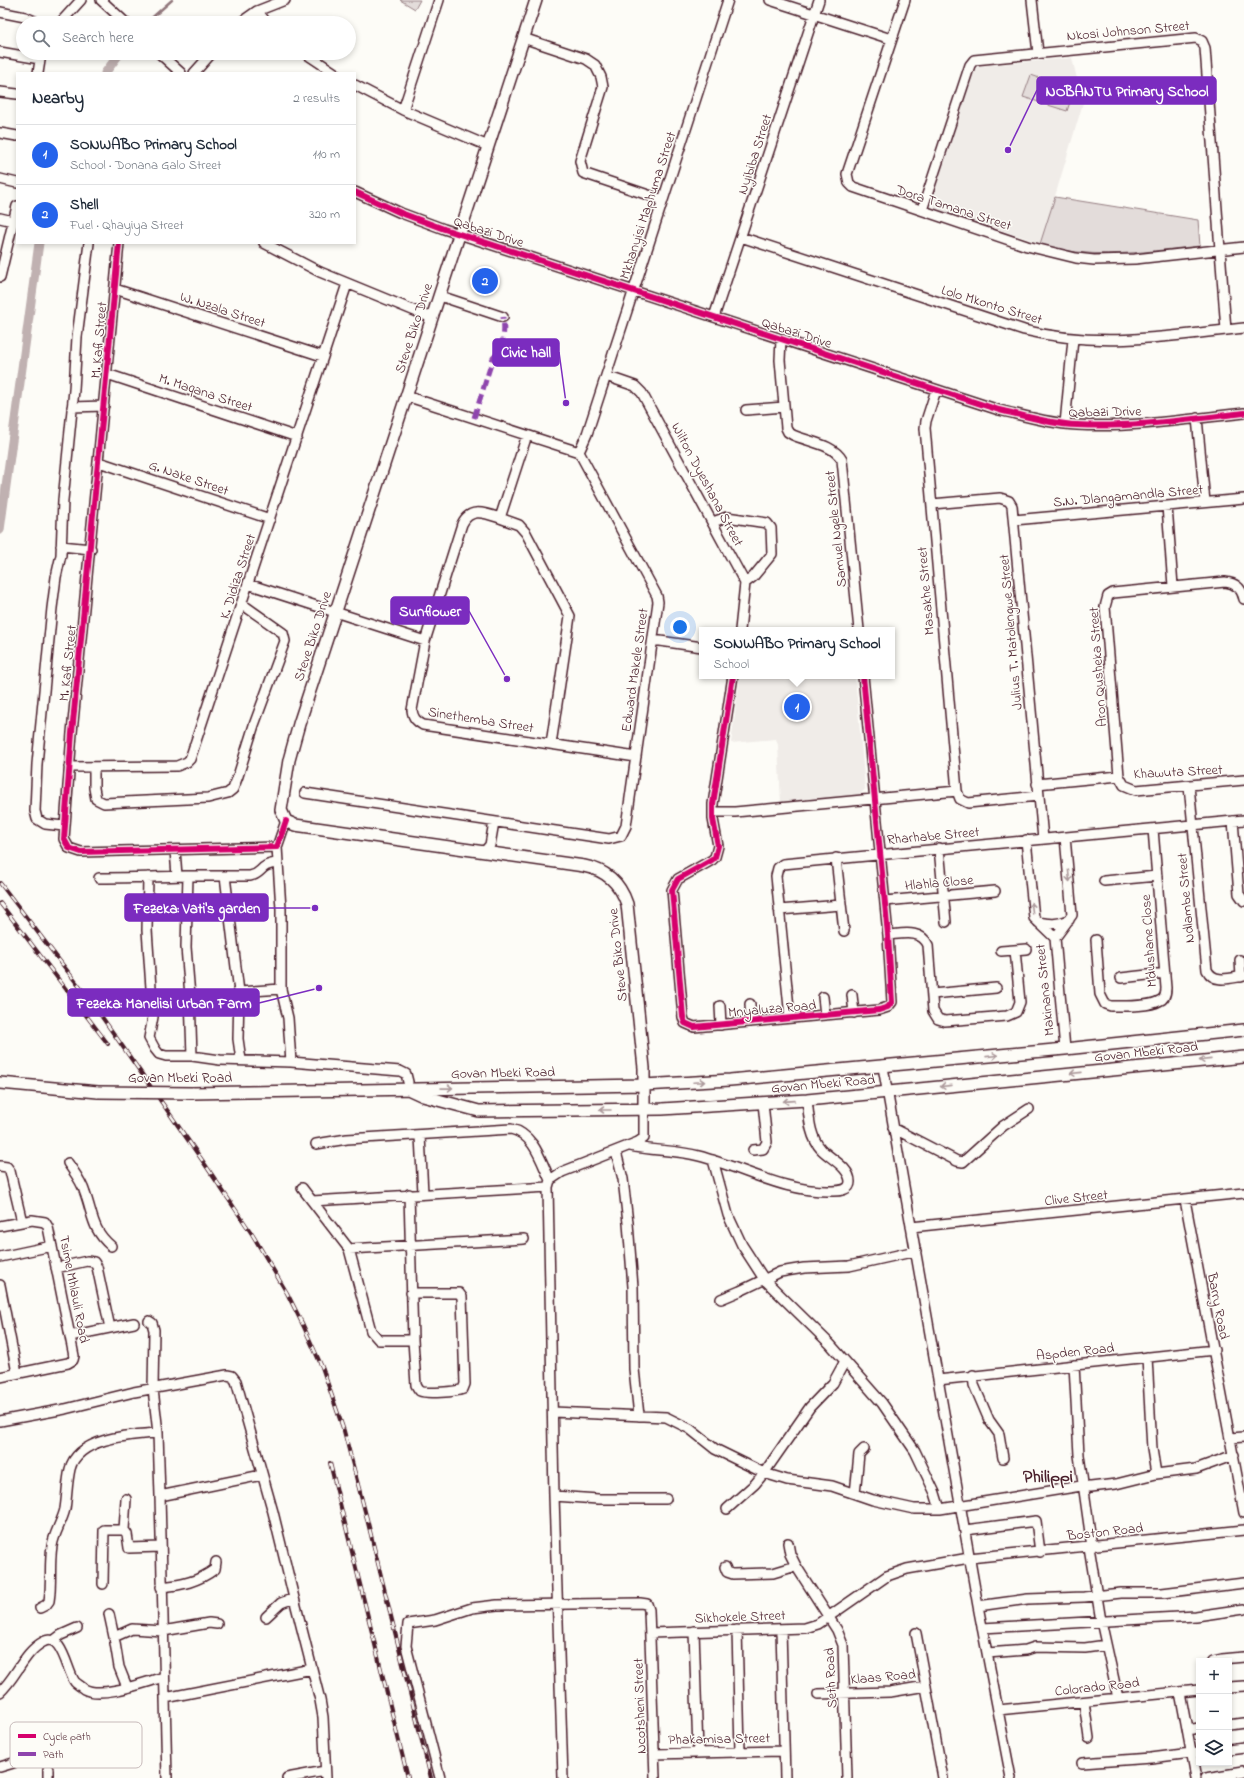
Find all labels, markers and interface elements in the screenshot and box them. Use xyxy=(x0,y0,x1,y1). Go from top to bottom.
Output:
search box xyxy=(16,16,356,60)
street label: Nkosi Johnson Street xyxy=(1066,16,1191,47)
icon: search xyxy=(30,27,52,49)
text: Search here xyxy=(62,27,134,49)
callout: NOBANTU Primary School xyxy=(1037,77,1216,104)
text: NOBANTU Primary School xyxy=(1046,81,1209,105)
text: Nearby xyxy=(32,86,84,111)
text: 2 results xyxy=(293,89,340,108)
street label: Nyibiba Street xyxy=(733,111,779,198)
street label: Mkhanyisi Maphuma Street xyxy=(615,129,683,282)
text: SONWABO Primary School xyxy=(70,134,237,156)
text: 1 xyxy=(43,145,47,164)
text: 110 m xyxy=(313,145,340,164)
text: School · Donana Galo Street xyxy=(70,156,221,175)
street label: Dora Tamana Street xyxy=(892,180,1014,237)
text: Shell xyxy=(70,194,99,216)
text: 2 xyxy=(42,205,48,224)
text: 320 m xyxy=(309,205,340,224)
street label: Qabazi Drive xyxy=(451,211,527,254)
text: Fuel · Qhayiya Street xyxy=(70,216,184,235)
pin: 2 xyxy=(472,266,498,296)
street label: Steve Biko Drive xyxy=(390,280,439,376)
street label: Lolo Mkonto Street xyxy=(938,280,1045,331)
street label: W. Nzala Street xyxy=(177,287,268,334)
street label: M. Kafi Street xyxy=(86,301,113,379)
street label: Qabazi Drive xyxy=(759,312,835,355)
callout: Civic hall xyxy=(493,339,559,366)
text: Civic hall xyxy=(501,342,552,364)
street label: M. Maqana Street xyxy=(156,368,255,419)
street label: Qabazi Drive xyxy=(1069,401,1142,424)
street label: Wilton Dyeshana Street xyxy=(664,419,748,551)
street label: G. Nake Street xyxy=(146,455,232,502)
street label: Samuel Ngele Street xyxy=(820,469,854,588)
street label: S.N. Dlangamandla Street xyxy=(1052,479,1204,515)
street label: K. Didiza Street xyxy=(215,531,262,622)
street label: Masakhe Street xyxy=(912,546,941,636)
street label: Julius T. Matolengwe Street xyxy=(994,553,1030,711)
street label: Steve Biko Drive xyxy=(289,588,338,684)
callout: Sunflower xyxy=(391,597,469,624)
text: Sunflower xyxy=(399,601,461,623)
street label: Aron Qusheka Street xyxy=(1084,606,1113,728)
street label: Edward Makele Street xyxy=(616,607,655,733)
your location xyxy=(670,617,690,637)
street label: M. Kafi Street xyxy=(54,623,83,703)
popup xyxy=(699,627,895,679)
text: SONWABO Primary School xyxy=(714,633,880,655)
text: School xyxy=(714,655,749,674)
pin: 1 xyxy=(784,692,810,722)
street label: Sinethemba Street xyxy=(426,702,535,739)
street label: Khawuta Street xyxy=(1133,760,1223,785)
street label: Rharhabe Street xyxy=(886,822,981,851)
street label: Ndlambe Street xyxy=(1172,852,1201,944)
one-way arrow xyxy=(1065,869,1072,882)
street label: Hlahla Close xyxy=(904,870,975,897)
street label: Mdushane Close xyxy=(1136,893,1163,988)
callout: Fezeka: Vati's garden xyxy=(125,894,268,921)
text: Fezeka: Vati's garden xyxy=(132,898,261,922)
one-way arrow xyxy=(1028,902,1036,915)
street label: Steve Biko Drive xyxy=(603,906,634,1003)
street label: Makinana Street xyxy=(1030,943,1061,1037)
callout: Fezeka: Manelisi Urban Farm xyxy=(68,989,259,1016)
text: Fezeka: Manelisi Urban Farm xyxy=(75,993,252,1015)
street label: Mnyaluza Road xyxy=(727,995,817,1025)
street label: Govan Mbeki Road xyxy=(1093,1037,1199,1068)
one-way arrow xyxy=(985,1053,998,1060)
one-way arrow xyxy=(1199,1057,1212,1064)
street label: Govan Mbeki Road xyxy=(451,1062,555,1085)
street label: Govan Mbeki Road xyxy=(128,1068,232,1089)
street label: Govan Mbeki Road xyxy=(770,1069,876,1099)
one-way arrow xyxy=(1070,1070,1083,1077)
one-way arrow xyxy=(692,1078,705,1086)
one-way arrow xyxy=(940,1082,953,1090)
one-way arrow xyxy=(440,1084,453,1092)
one-way arrow xyxy=(783,1098,796,1105)
one-way arrow xyxy=(599,1106,612,1114)
street label: Clive Street xyxy=(1044,1185,1109,1212)
street label: Tsime Mhlauli Road xyxy=(53,1234,94,1345)
street label: Barry Road xyxy=(1200,1270,1234,1342)
street label: Aspden Road xyxy=(1035,1338,1115,1367)
district label: Philippi xyxy=(1023,1465,1073,1491)
street label: Boston Road xyxy=(1065,1518,1145,1547)
street label: Sikhokele Street xyxy=(694,1605,786,1630)
street label: Seth Road xyxy=(819,1647,844,1709)
street label: Ncotsheni Street xyxy=(628,1657,653,1754)
map controls xyxy=(1196,1658,1232,1766)
button: + xyxy=(1196,1658,1232,1694)
street label: Klaas Road xyxy=(850,1664,917,1691)
street label: Colorado Road xyxy=(1054,1673,1141,1702)
button: − xyxy=(1196,1694,1232,1730)
legend xyxy=(10,1722,142,1768)
street label: Phakamisa Street xyxy=(668,1728,770,1751)
text: Cycle path xyxy=(43,1729,91,1746)
button: layers xyxy=(1196,1730,1232,1766)
text: Path xyxy=(43,1747,64,1763)

